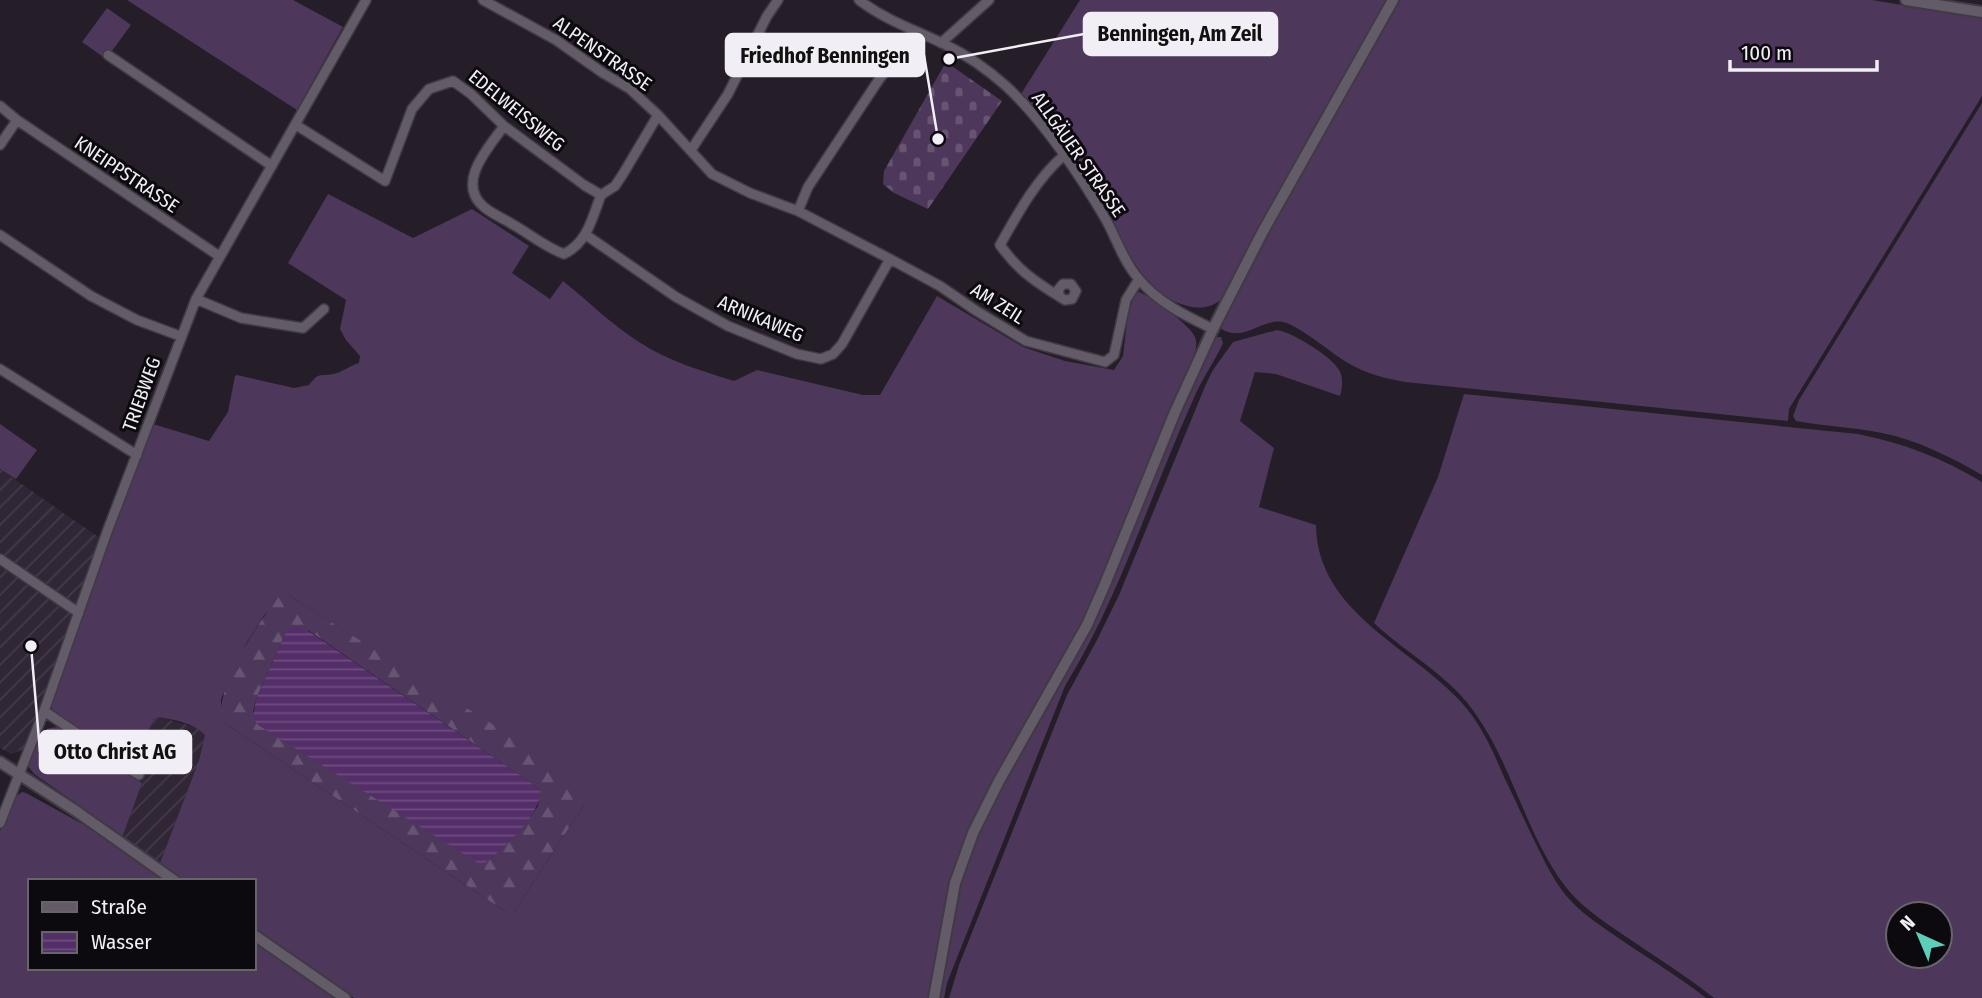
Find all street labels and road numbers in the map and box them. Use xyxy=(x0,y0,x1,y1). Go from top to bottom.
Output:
street label: ALPENSTRASSE xyxy=(549,11,656,96)
street label: EDELWEISSWEG xyxy=(464,65,569,156)
street label: ALLGÄUER STRASSE xyxy=(1027,87,1130,221)
street label: KNEIPPSTRASSE xyxy=(70,131,183,218)
street label: AM ZEIL xyxy=(967,278,1029,329)
street label: ARNIKAWEG xyxy=(715,290,807,347)
street label: TRIEBWEG xyxy=(117,354,165,434)

